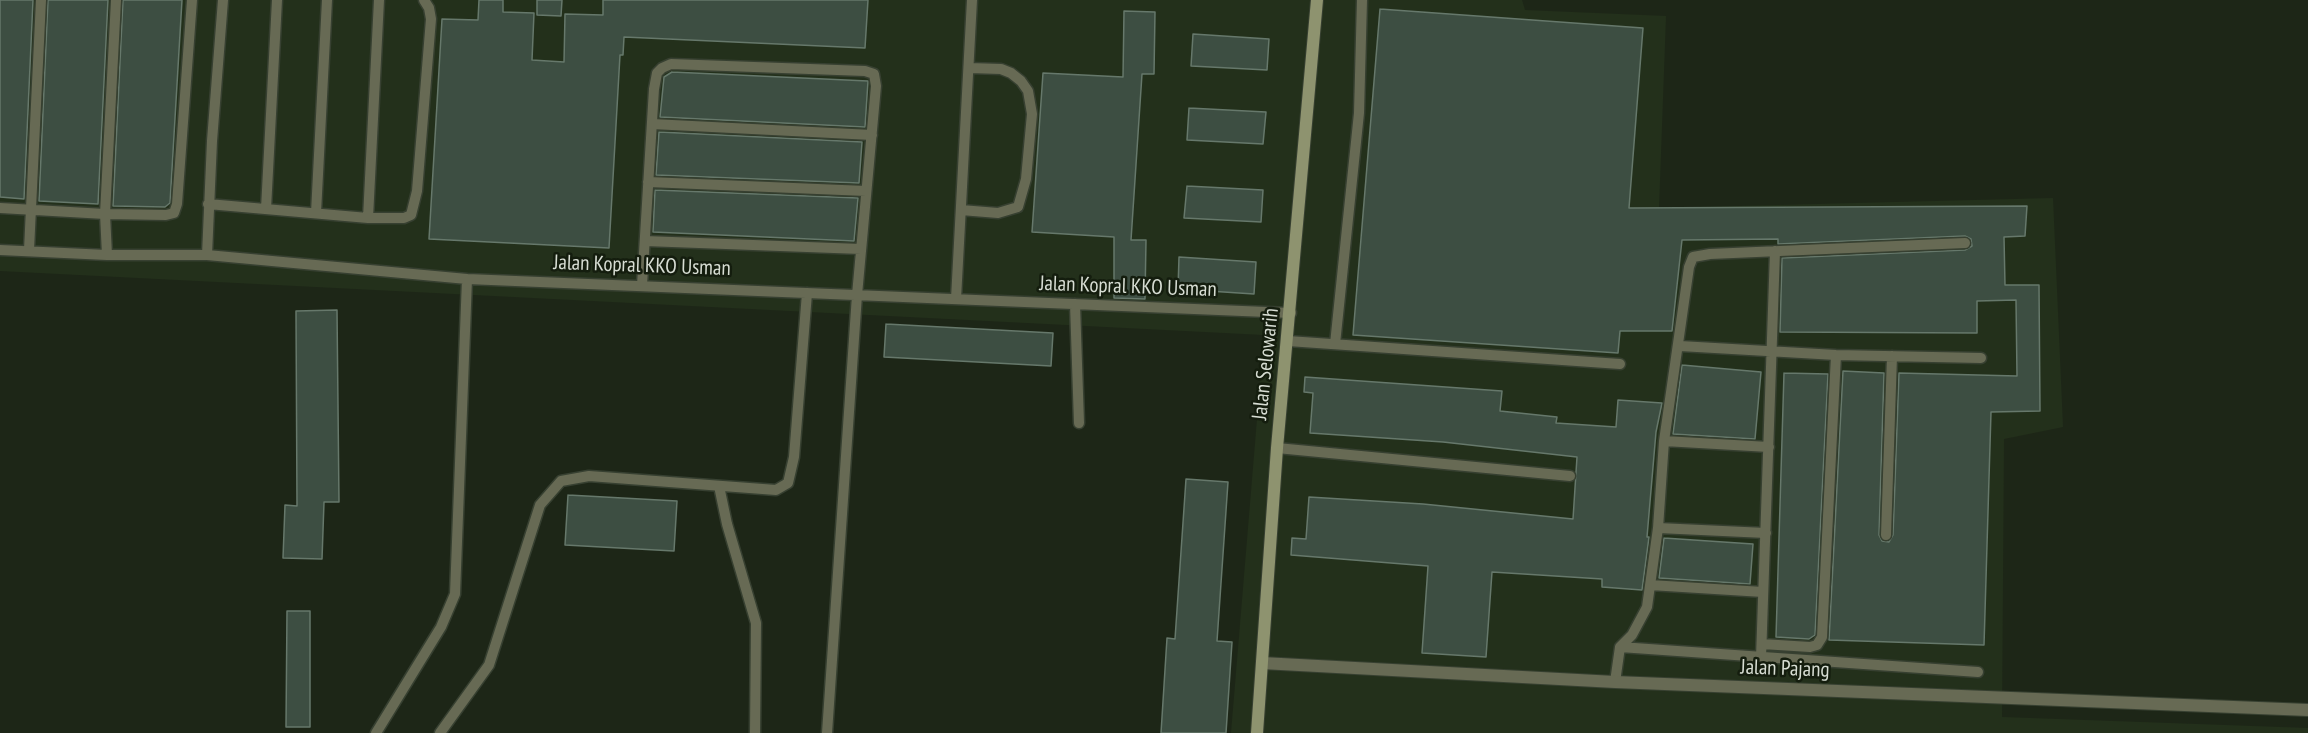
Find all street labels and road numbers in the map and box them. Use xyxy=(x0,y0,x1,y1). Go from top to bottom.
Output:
street label: Jalan Kopral KKO Usman xyxy=(553,250,731,282)
street label: Jalan Kopral KKO Usman xyxy=(1039,271,1217,303)
street label: Jalan Selowarih xyxy=(1248,307,1284,421)
street label: Jalan Pajang xyxy=(1740,655,1830,683)

